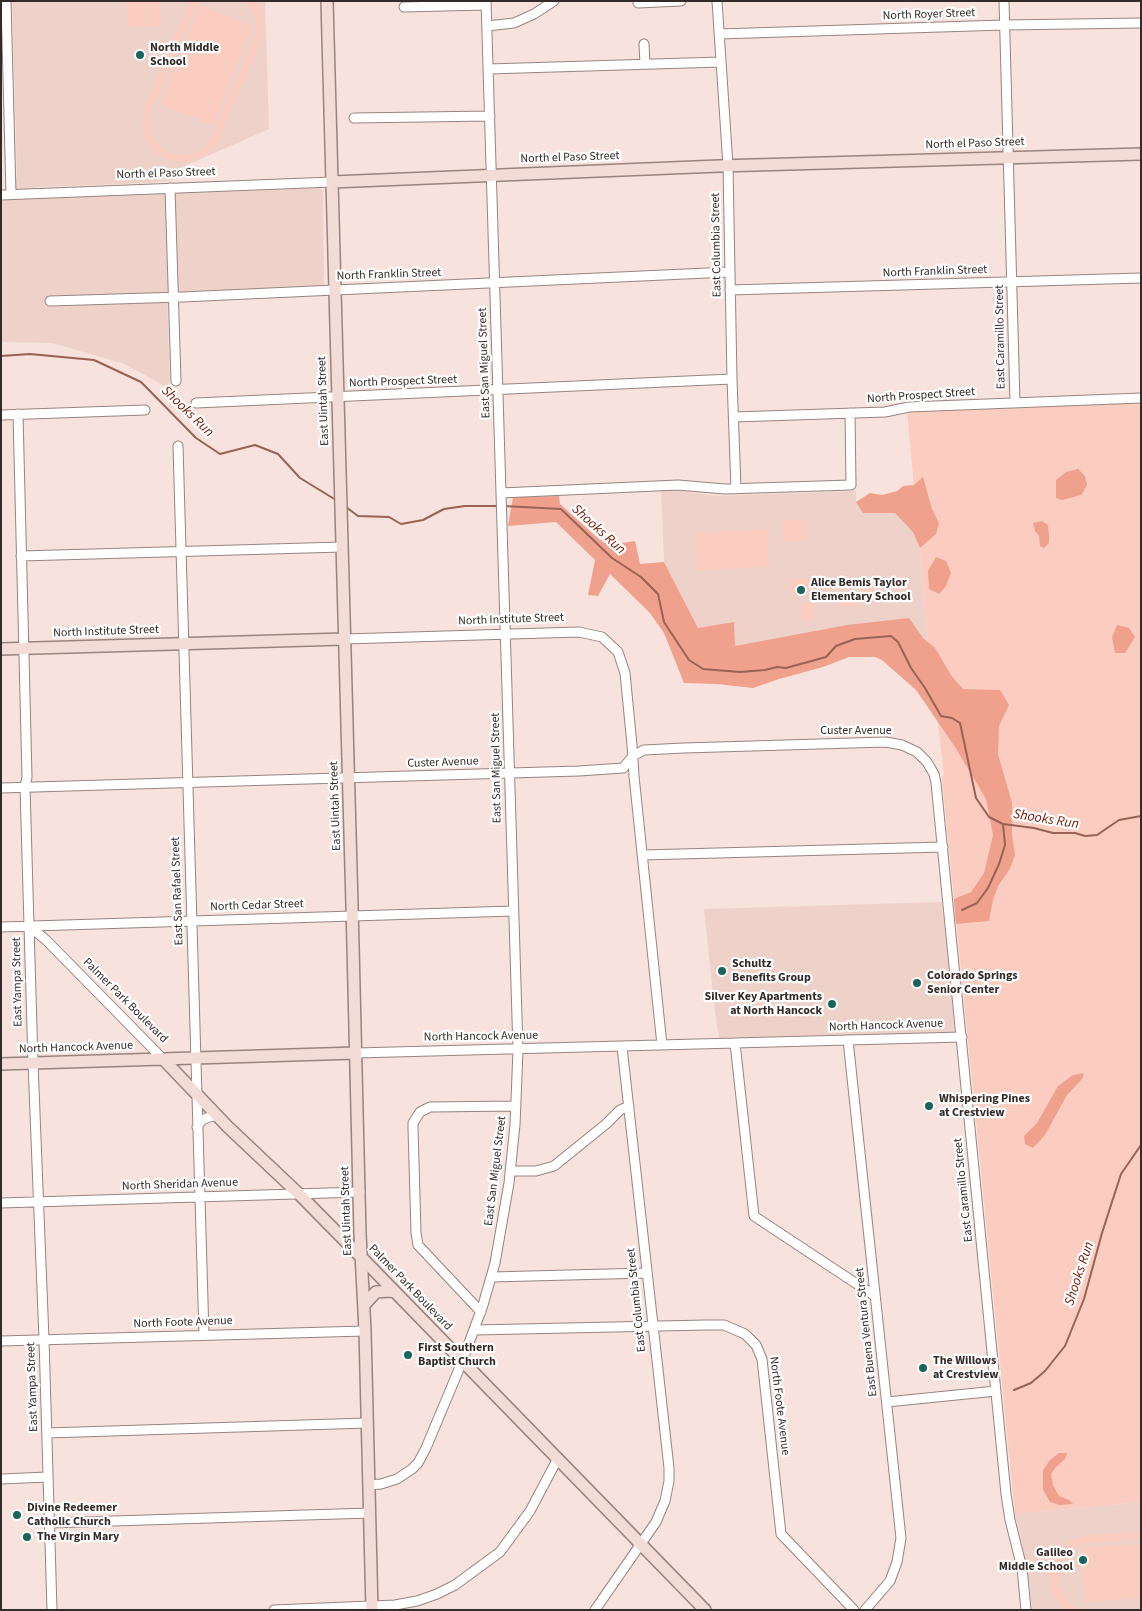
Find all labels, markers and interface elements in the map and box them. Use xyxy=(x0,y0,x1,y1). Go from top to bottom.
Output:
street label: North Royer Street xyxy=(882,6,976,24)
place label: North Middle School xyxy=(150,41,219,69)
marker: North Middle School xyxy=(134,49,146,61)
street label: North el Paso Street xyxy=(925,135,1025,153)
street label: North el Paso Street xyxy=(520,149,620,167)
street label: North el Paso Street xyxy=(116,165,216,183)
street label: East Columbia Street xyxy=(709,193,725,297)
street label: North Franklin Street xyxy=(882,263,988,281)
street label: North Franklin Street xyxy=(336,266,442,284)
street label: East Caramillo Street xyxy=(993,285,1009,389)
street label: East San Miguel Street xyxy=(476,307,494,419)
street label: East Uintah Street xyxy=(315,356,333,446)
street label: North Prospect Street xyxy=(349,373,457,391)
water label: Shooks Run xyxy=(157,383,217,441)
street label: North Prospect Street xyxy=(867,385,975,407)
water label: Shooks Run xyxy=(568,502,628,558)
place label: Alice Bemis Taylor Elementary School xyxy=(811,576,911,604)
marker: Alice Bemis Taylor Elementary School xyxy=(795,584,807,596)
street label: North Institute Street xyxy=(458,611,564,629)
street label: North Institute Street xyxy=(53,623,159,641)
street label: East San Miguel Street xyxy=(489,713,505,823)
street label: Custer Avenue xyxy=(820,724,892,738)
street label: Custer Avenue xyxy=(407,755,479,771)
street label: East Uintah Street xyxy=(327,761,345,851)
water label: Shooks Run xyxy=(1012,807,1080,833)
street label: East San Rafael Street xyxy=(169,836,187,946)
street label: North Cedar Street xyxy=(210,897,304,915)
street label: East Yampa Street xyxy=(10,937,26,1027)
street label: Palmer Park Boulevard xyxy=(80,956,170,1046)
place label: Schultz Benefits Group xyxy=(732,957,811,985)
marker: Schultz Benefits Group xyxy=(716,965,728,977)
place label: Colorado Springs Senior Center xyxy=(927,969,1018,997)
marker: Colorado Springs Senior Center xyxy=(911,977,923,989)
place label: Silver Key Apartments at North Hancock xyxy=(705,990,822,1018)
marker: Silver Key Apartments at North Hancock xyxy=(826,998,838,1010)
street label: North Hancock Avenue xyxy=(829,1017,943,1035)
street label: North Hancock Avenue xyxy=(424,1029,538,1045)
street label: North Hancock Avenue xyxy=(19,1039,133,1057)
place label: Whispering Pines at Crestview xyxy=(939,1092,1030,1120)
marker: Whispering Pines at Crestview xyxy=(923,1100,935,1112)
street label: East San Miguel Street xyxy=(482,1115,510,1227)
street label: East Caramillo Street xyxy=(951,1137,977,1243)
street label: East Uintah Street xyxy=(338,1166,356,1256)
street label: North Sheridan Avenue xyxy=(122,1176,238,1194)
water label: Shooks Run xyxy=(1062,1240,1098,1308)
street label: Palmer Park Boulevard xyxy=(365,1242,455,1334)
street label: East Columbia Street xyxy=(624,1247,650,1353)
street label: East Buena Ventura Street xyxy=(853,1267,881,1397)
street label: North Foote Avenue xyxy=(133,1314,233,1332)
place label: First Southern Baptist Church xyxy=(418,1341,496,1369)
street label: East Yampa Street xyxy=(24,1342,42,1432)
marker: First Southern Baptist Church xyxy=(402,1349,414,1361)
place label: The Willows at Crestview xyxy=(933,1354,999,1382)
street label: North Foote Avenue xyxy=(766,1356,792,1456)
marker: The Willows at Crestview xyxy=(917,1362,929,1374)
place label: Divine Redeemer Catholic Church xyxy=(27,1501,117,1529)
marker: Divine Redeemer Catholic Church xyxy=(11,1509,23,1521)
place label: The Virgin Mary xyxy=(37,1530,119,1544)
marker: The Virgin Mary xyxy=(21,1531,33,1543)
place label: Galileo Middle School xyxy=(999,1546,1073,1574)
marker: Galileo Middle School xyxy=(1077,1554,1089,1566)

